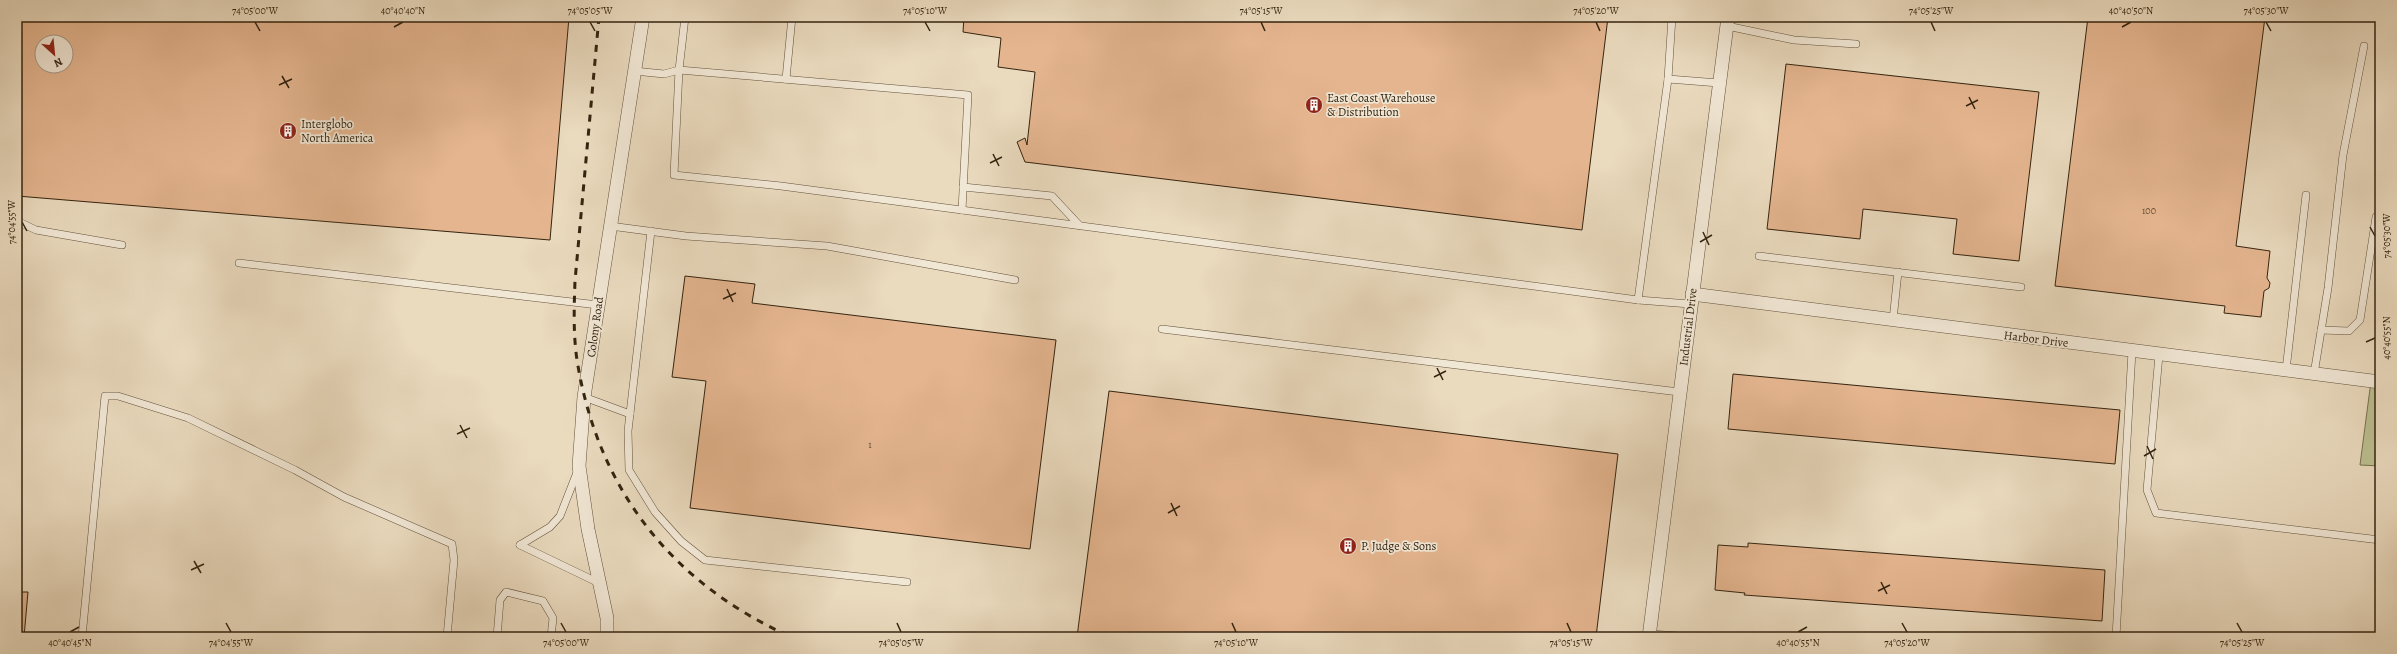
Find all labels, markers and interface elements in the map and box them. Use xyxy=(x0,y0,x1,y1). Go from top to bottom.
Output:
text: 74°05'00"W xyxy=(232,4,279,17)
text: 40°40'40"N xyxy=(381,4,425,17)
text: 74°05'05"W xyxy=(567,4,613,17)
text: 74°05'10"W xyxy=(903,4,948,17)
text: 74°05'15"W xyxy=(1239,4,1283,17)
text: 74°05'20"W xyxy=(1573,4,1619,17)
text: 74°05'25"W xyxy=(1909,4,1954,17)
text: 40°40'50"N xyxy=(2109,4,2153,17)
text: 74°05'30"W xyxy=(2244,4,2289,17)
north arrow xyxy=(34,34,74,74)
text: N xyxy=(51,54,65,71)
place label: East Coast Warehouse & Distribution xyxy=(1327,90,1435,120)
building icon: East Coast Warehouse & Distribution xyxy=(1304,95,1324,115)
place label: Interglobo North America xyxy=(301,116,374,146)
building icon: Interglobo North America xyxy=(278,121,298,141)
text: 74°04'55"W xyxy=(5,199,18,244)
house number: 100 xyxy=(2142,204,2156,217)
text: 74°05'30"W xyxy=(2380,213,2393,258)
street label: Industrial Drive xyxy=(1675,287,1701,367)
street label: Colony Road xyxy=(583,295,607,358)
text: 40°40'55"N xyxy=(2380,316,2393,360)
street label: Harbor Drive xyxy=(2003,327,2069,351)
house number: 1 xyxy=(868,438,872,451)
building icon: P. Judge & Sons xyxy=(1338,536,1358,556)
place label: P. Judge & Sons xyxy=(1361,538,1437,554)
text: 40°40'45"N xyxy=(48,636,92,649)
text: 74°04'55"W xyxy=(209,636,254,649)
text: 74°05'00"W xyxy=(543,636,590,649)
text: 74°05'05"W xyxy=(878,636,924,649)
text: 74°05'10"W xyxy=(1214,636,1259,649)
text: 74°05'15"W xyxy=(1549,636,1593,649)
text: 40°40'55"N xyxy=(1776,636,1820,649)
text: 74°05'20"W xyxy=(1884,636,1930,649)
text: 74°05'25"W xyxy=(2220,636,2265,649)

